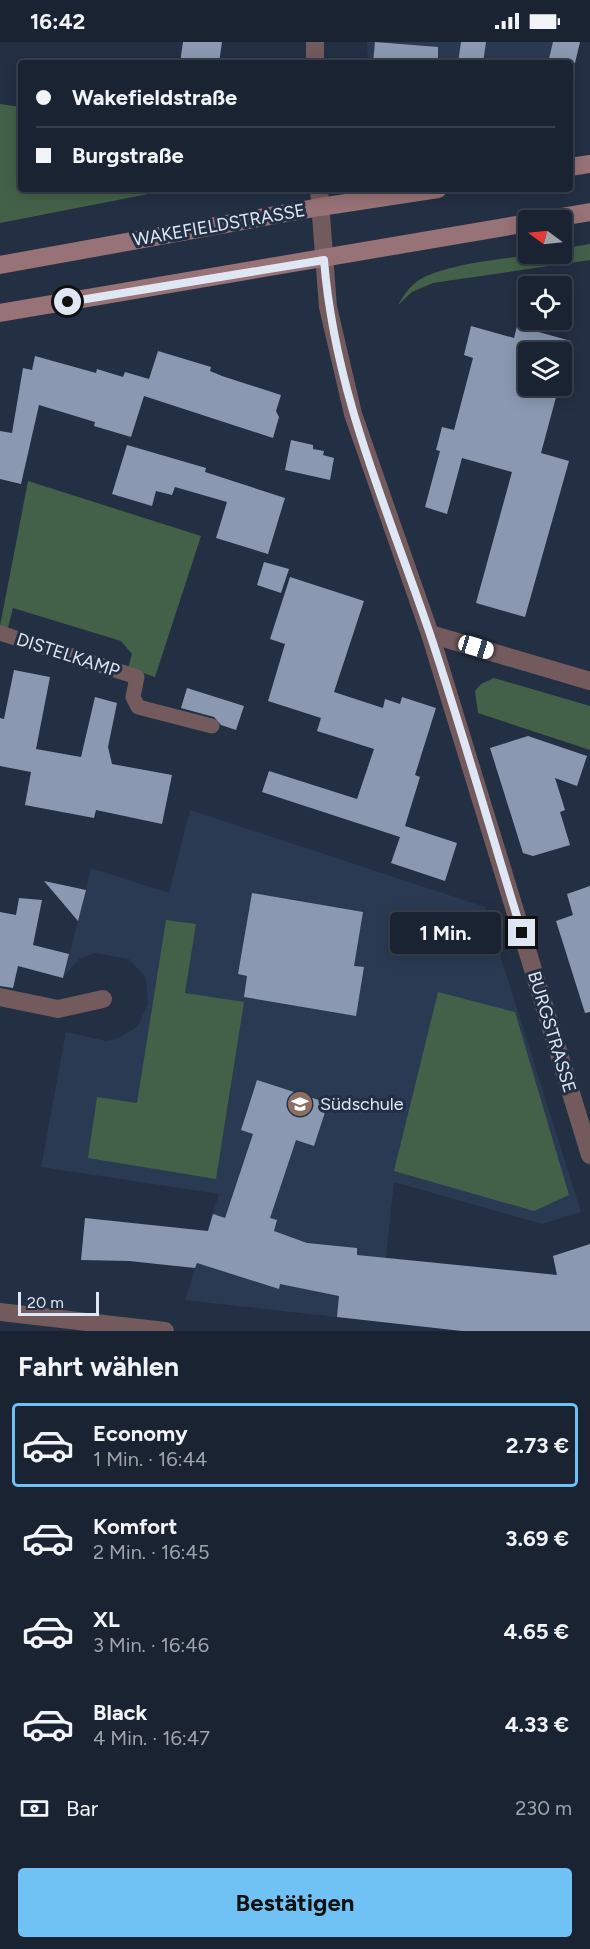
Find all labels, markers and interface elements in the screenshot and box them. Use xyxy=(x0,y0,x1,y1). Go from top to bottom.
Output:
text: 16:42 xyxy=(30,8,85,35)
text: Wakefieldstraße xyxy=(72,84,237,111)
text: Burgstraße xyxy=(72,142,184,169)
street label: WAKEFIELDSTRASSE xyxy=(131,199,307,251)
north arrow xyxy=(518,210,572,264)
map controls xyxy=(518,210,572,396)
button: locate xyxy=(518,276,572,330)
route start xyxy=(54,288,81,315)
button: layers xyxy=(518,342,572,396)
street label: DISTELKAMP xyxy=(14,628,122,682)
car xyxy=(456,633,496,661)
callout: 1 Min. xyxy=(390,912,501,954)
route end xyxy=(508,919,535,946)
text: 1 Min. xyxy=(420,921,471,945)
street label: BURGSTRASSE xyxy=(523,969,581,1095)
school or university icon: Südschule xyxy=(285,1089,315,1119)
place label: Südschule xyxy=(320,1093,404,1115)
scale bar xyxy=(18,1289,99,1316)
text: 20 m xyxy=(27,1293,64,1312)
text: Fahrt wählen xyxy=(18,1350,179,1383)
icon: car xyxy=(21,1418,75,1472)
text: Economy xyxy=(93,1420,188,1447)
text: 2.73 € xyxy=(506,1432,569,1459)
text: 1 Min. · 16:44 xyxy=(93,1447,208,1471)
icon: car xyxy=(21,1511,75,1565)
text: Komfort xyxy=(93,1513,177,1540)
text: 3.69 € xyxy=(505,1525,569,1552)
text: 2 Min. · 16:45 xyxy=(93,1540,210,1564)
icon: car xyxy=(21,1604,75,1658)
text: XL xyxy=(93,1606,120,1633)
text: 4.65 € xyxy=(504,1618,569,1645)
text: 3 Min. · 16:46 xyxy=(93,1633,209,1657)
icon: car xyxy=(21,1697,75,1751)
text: Black xyxy=(93,1699,147,1726)
text: 4.33 € xyxy=(505,1711,569,1738)
text: 4 Min. · 16:47 xyxy=(93,1726,210,1750)
icon: cash xyxy=(18,1792,51,1825)
text: Bar xyxy=(66,1795,98,1822)
text: 230 m xyxy=(515,1796,572,1820)
button: Bestätigen xyxy=(18,1868,572,1937)

